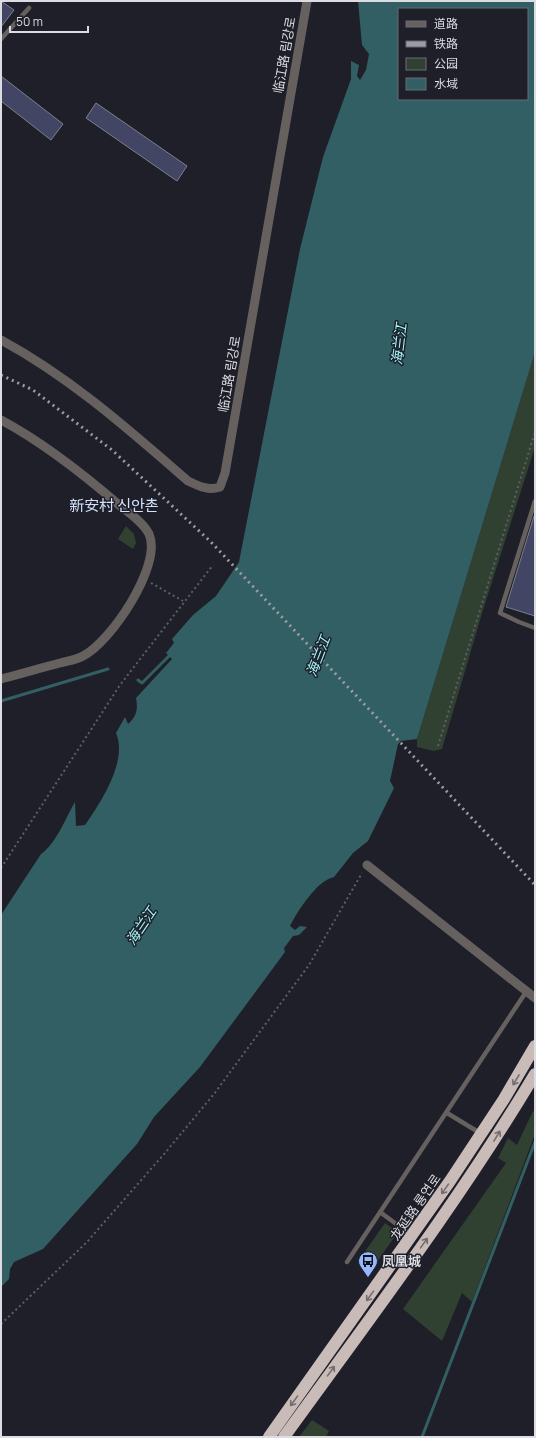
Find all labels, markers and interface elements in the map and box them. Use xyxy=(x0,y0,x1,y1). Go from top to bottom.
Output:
scale bar xyxy=(10,8,88,34)
legend xyxy=(398,8,528,100)
text: 50 m xyxy=(16,13,43,30)
street label: 临江路 림강로 xyxy=(268,15,300,95)
text: 道路 xyxy=(434,15,458,32)
text: 铁路 xyxy=(434,35,458,52)
text: 公园 xyxy=(434,55,458,72)
text: 水域 xyxy=(434,75,458,92)
water label: 海兰江 xyxy=(387,320,411,366)
street label: 临江路 림강로 xyxy=(213,334,245,414)
district label: 新安村 신안촌 xyxy=(69,495,159,516)
water label: 海兰江 xyxy=(301,631,335,679)
water label: 海兰江 xyxy=(121,901,161,948)
one-way arrow xyxy=(511,1074,519,1086)
one-way arrow xyxy=(493,1131,501,1142)
street label: 龙延路 룡연로 xyxy=(385,1170,445,1244)
one-way arrow xyxy=(441,1183,449,1194)
one-way arrow xyxy=(420,1238,428,1249)
bus stop icon: 凤凰城 xyxy=(357,1250,379,1278)
place label: 凤凰城 xyxy=(382,1252,421,1270)
one-way arrow xyxy=(366,1290,374,1301)
one-way arrow xyxy=(327,1366,336,1377)
one-way arrow xyxy=(290,1396,298,1407)

